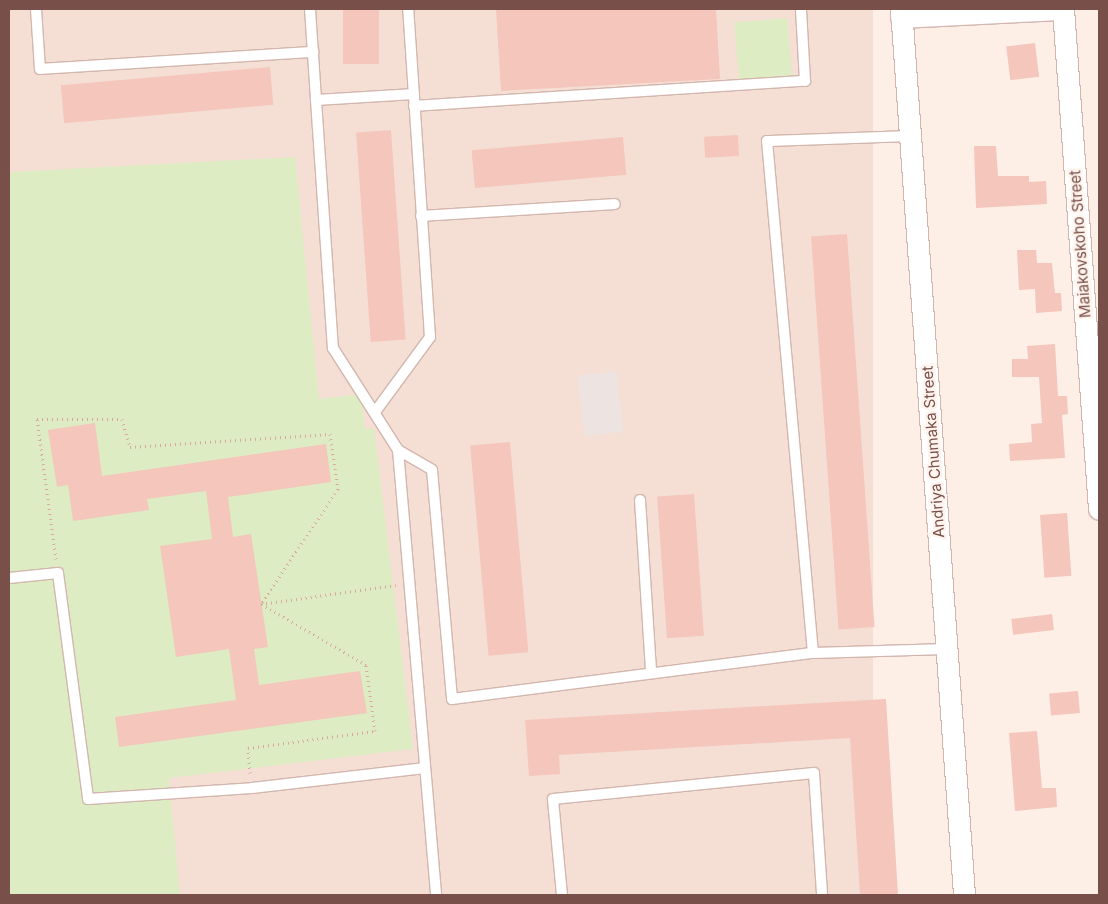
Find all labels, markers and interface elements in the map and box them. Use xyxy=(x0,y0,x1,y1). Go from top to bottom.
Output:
street label: Maiakovskoho Street xyxy=(1066,169,1094,319)
street label: Andriya Chumaka Street xyxy=(918,365,948,539)

